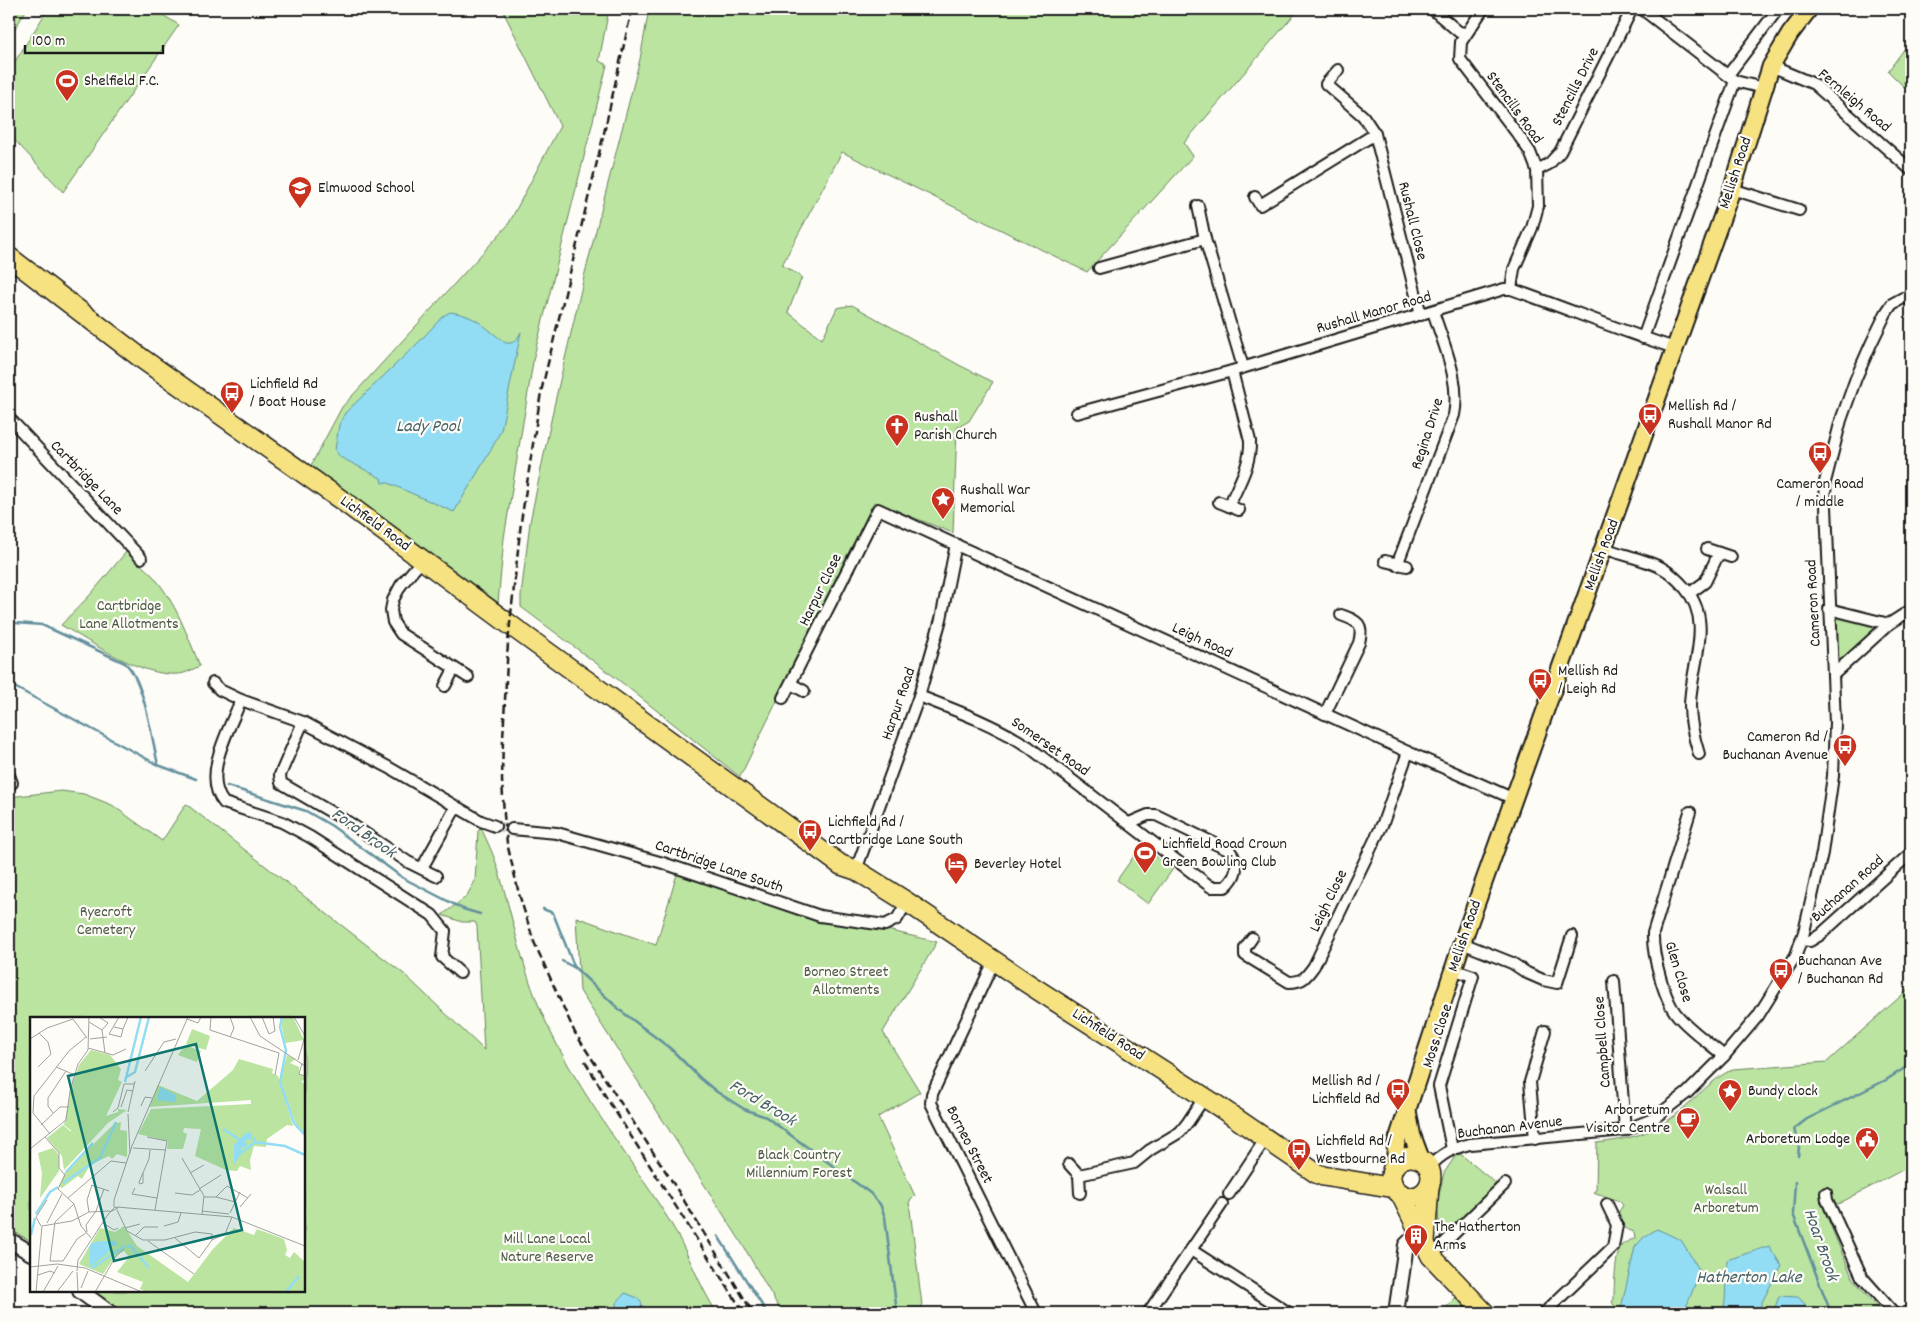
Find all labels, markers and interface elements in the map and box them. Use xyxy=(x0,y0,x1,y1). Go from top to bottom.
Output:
scale bar xyxy=(25,22,162,54)
text: 100 m xyxy=(32,31,65,53)
street label: Stencills Drive xyxy=(1546,44,1606,130)
street label: Fernleigh Road xyxy=(1812,64,1896,138)
street label: Stencills Road xyxy=(1480,67,1548,149)
sports icon: Shelfield F.C. xyxy=(54,68,80,102)
place label: Shelfield F.C. xyxy=(84,70,159,93)
street label: Mellish Road xyxy=(1714,134,1758,212)
school or university icon: Elmwood School xyxy=(287,175,313,209)
place label: Elmwood School xyxy=(318,177,415,200)
street label: Rushall Close xyxy=(1391,179,1433,263)
street label: Rushall Manor Road xyxy=(1314,286,1434,340)
place label: Lichfield Rd / Boat House xyxy=(250,373,326,414)
bus stop icon: Lichfield Rd / Boat House xyxy=(219,380,245,414)
street label: Regina Drive xyxy=(1406,395,1450,473)
place label: Mellish Rd / Rushall Manor Rd xyxy=(1668,395,1772,436)
bus stop icon: Mellish Rd / Rushall Manor Rd xyxy=(1637,402,1663,436)
place label: Rushall Parish Church xyxy=(914,406,997,447)
church icon: Rushall Parish Church xyxy=(884,413,910,447)
water label: Lady Pool xyxy=(396,415,462,440)
street label: Cartbridge Lane xyxy=(44,435,128,521)
bus stop icon: Cameron Road / middle xyxy=(1807,440,1833,474)
place label: Cameron Road / middle xyxy=(1776,473,1864,514)
place label: Rushall War Memorial xyxy=(960,479,1030,520)
place icon: Rushall War Memorial xyxy=(930,486,956,520)
street label: Lichfield Road xyxy=(335,490,415,558)
street label: Mellish Road xyxy=(1578,516,1626,594)
street label: Harpur Close xyxy=(794,550,848,630)
street label: Cameron Road xyxy=(1800,559,1828,647)
park label: Cartbridge Lane Allotments xyxy=(79,595,179,636)
street label: Leigh Road xyxy=(1168,617,1236,665)
place label: Mellish Rd / Leigh Rd xyxy=(1558,660,1618,701)
street label: Harpur Road xyxy=(876,665,922,743)
bus stop icon: Mellish Rd / Leigh Rd xyxy=(1527,667,1553,701)
street label: Somerset Road xyxy=(1006,711,1094,783)
place label: Cameron Rd / Buchanan Avenue xyxy=(1723,726,1828,767)
bus stop icon: Cameron Rd / Buchanan Avenue xyxy=(1832,733,1858,767)
water label: Ford Brook xyxy=(326,803,402,866)
place label: Lichfield Rd / Cartbridge Lane South xyxy=(828,811,963,852)
bus stop icon: Lichfield Rd / Cartbridge Lane South xyxy=(797,818,823,852)
place label: Lichfield Road Crown Green Bowling Club xyxy=(1162,833,1287,874)
street label: Cartbridge Lane South xyxy=(652,834,786,900)
sports icon: Lichfield Road Crown Green Bowling Club xyxy=(1132,840,1158,874)
street label: Buchanan Road xyxy=(1806,850,1890,928)
hotel icon: Beverley Hotel xyxy=(943,851,969,885)
place label: Beverley Hotel xyxy=(974,853,1062,876)
street label: Leigh Close xyxy=(1304,866,1354,936)
street label: Mellish Road xyxy=(1442,897,1488,975)
park label: Ryecroft Cemetery xyxy=(77,901,136,942)
street label: Glen Close xyxy=(1658,939,1698,1005)
place label: Buchanan Ave / Buchanan Rd xyxy=(1798,950,1883,991)
bus stop icon: Buchanan Ave / Buchanan Rd xyxy=(1768,957,1794,991)
park label: Borneo Street Allotments xyxy=(804,961,888,1002)
street label: Campbell Close xyxy=(1588,995,1618,1089)
street label: Moss Close xyxy=(1417,1001,1459,1071)
street label: Lichfield Road xyxy=(1067,1003,1149,1067)
inset map xyxy=(30,1017,305,1292)
place label: Mellish Rd / Lichfield Rd xyxy=(1312,1070,1380,1111)
water label: Ford Brook xyxy=(724,1074,801,1135)
bus stop icon: Mellish Rd / Lichfield Rd xyxy=(1385,1077,1411,1111)
place icon: Bundy clock xyxy=(1717,1078,1743,1112)
place label: Bundy clock xyxy=(1748,1080,1818,1103)
place label: Arboretum Visitor Centre xyxy=(1586,1099,1670,1140)
street label: Borneo Street xyxy=(940,1102,999,1188)
cafe icon: Arboretum Visitor Centre xyxy=(1675,1106,1701,1140)
street label: Buchanan Avenue xyxy=(1456,1110,1564,1146)
public building icon: Arboretum Lodge xyxy=(1854,1126,1880,1160)
place label: Arboretum Lodge xyxy=(1746,1128,1850,1151)
place label: Lichfield Rd / Westbourne Rd xyxy=(1316,1130,1405,1171)
bus stop icon: Lichfield Rd / Westbourne Rd xyxy=(1286,1137,1312,1171)
park label: Black Country Millennium Forest xyxy=(746,1144,852,1185)
park label: Walsall Arboretum xyxy=(1693,1179,1759,1220)
water label: Hoar Brook xyxy=(1796,1205,1845,1286)
place label: The Hatherton Arms xyxy=(1434,1216,1521,1257)
building icon: The Hatherton Arms xyxy=(1403,1223,1429,1257)
park label: Mill Lane Local Nature Reserve xyxy=(500,1228,594,1269)
water label: Hatherton Lake xyxy=(1696,1266,1803,1291)

